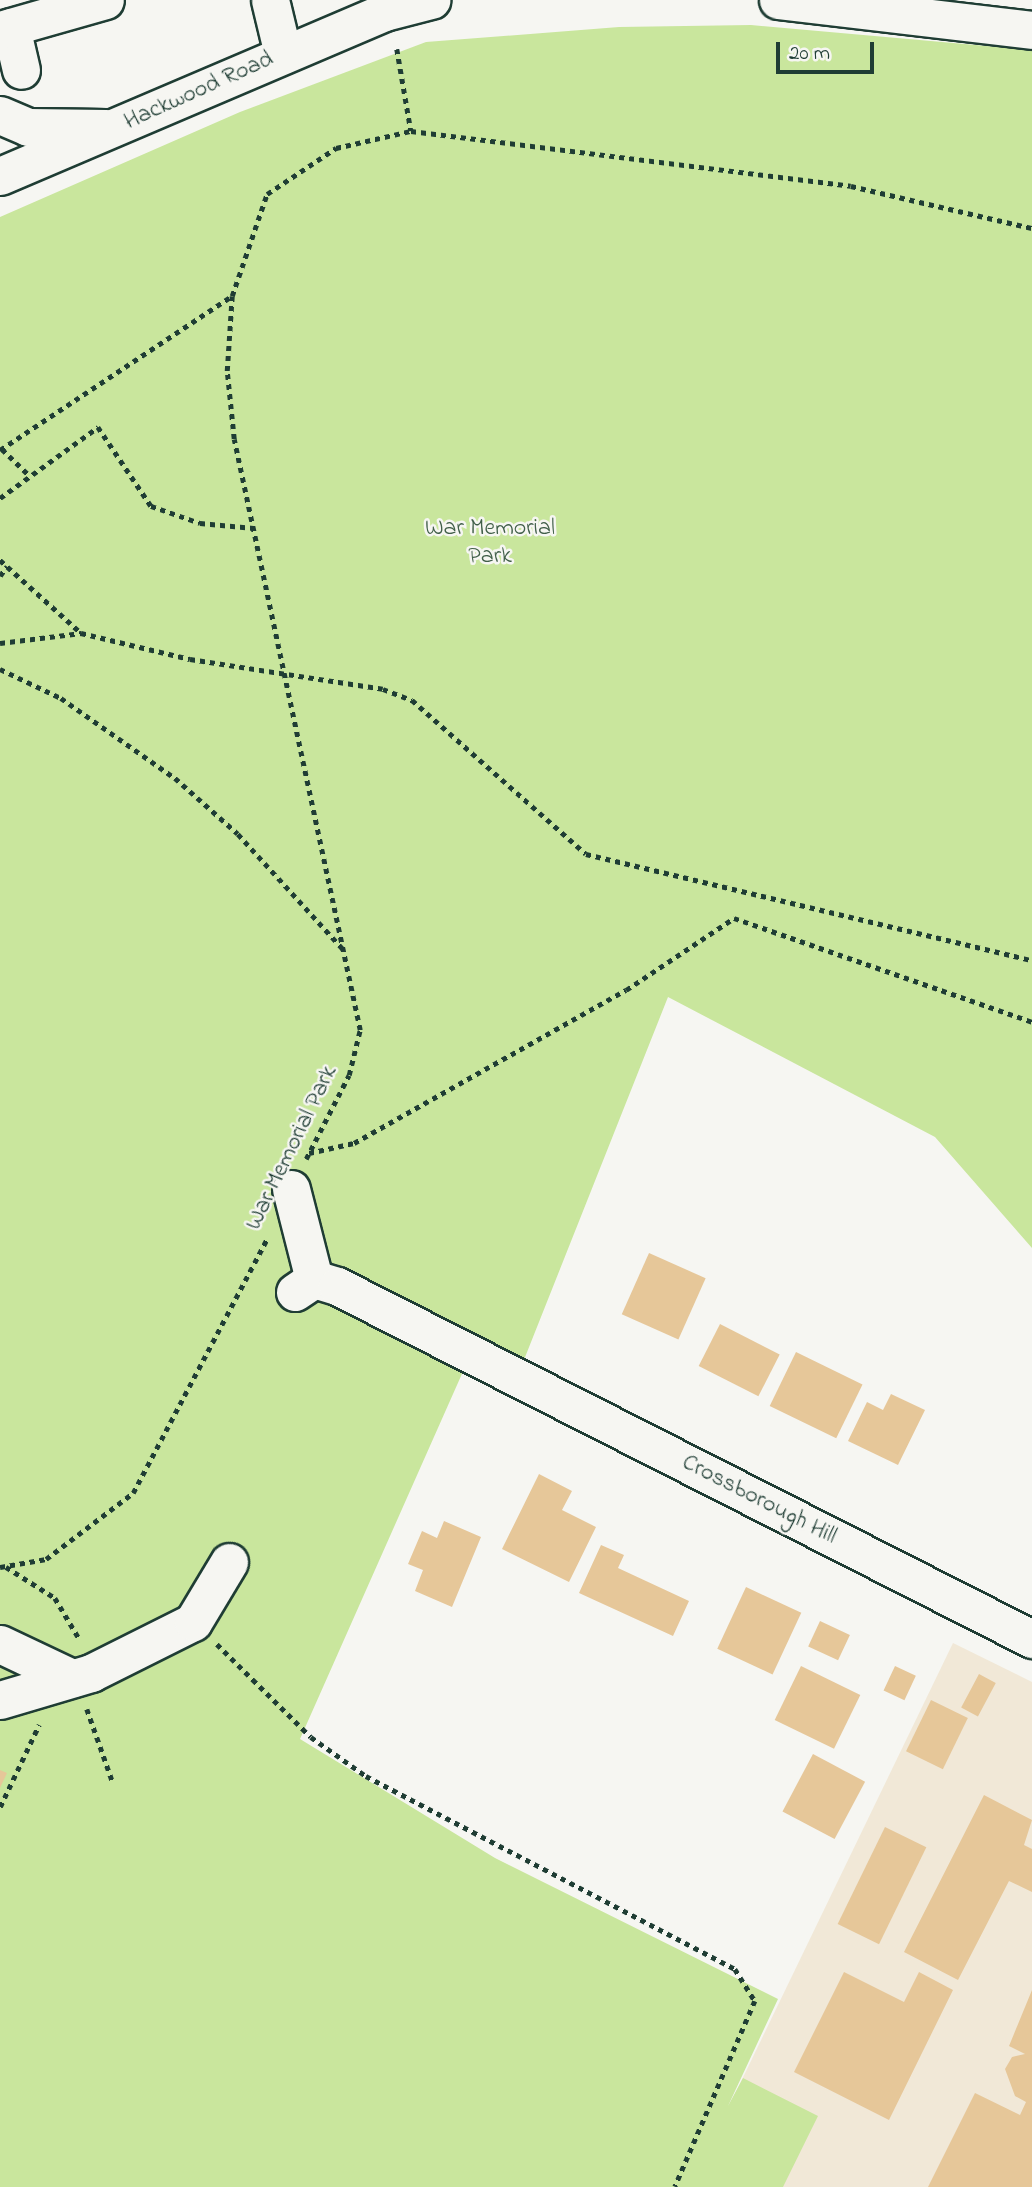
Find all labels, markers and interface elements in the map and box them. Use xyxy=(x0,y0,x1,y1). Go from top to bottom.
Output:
scale bar xyxy=(780,28,878,72)
text: 20 m xyxy=(789,39,830,69)
street label: Hackwood Road xyxy=(120,45,278,137)
park label: War Memorial Park xyxy=(425,515,555,571)
street label: War Memorial Park xyxy=(240,1061,344,1235)
street label: Crossborough Hill xyxy=(677,1449,841,1551)

